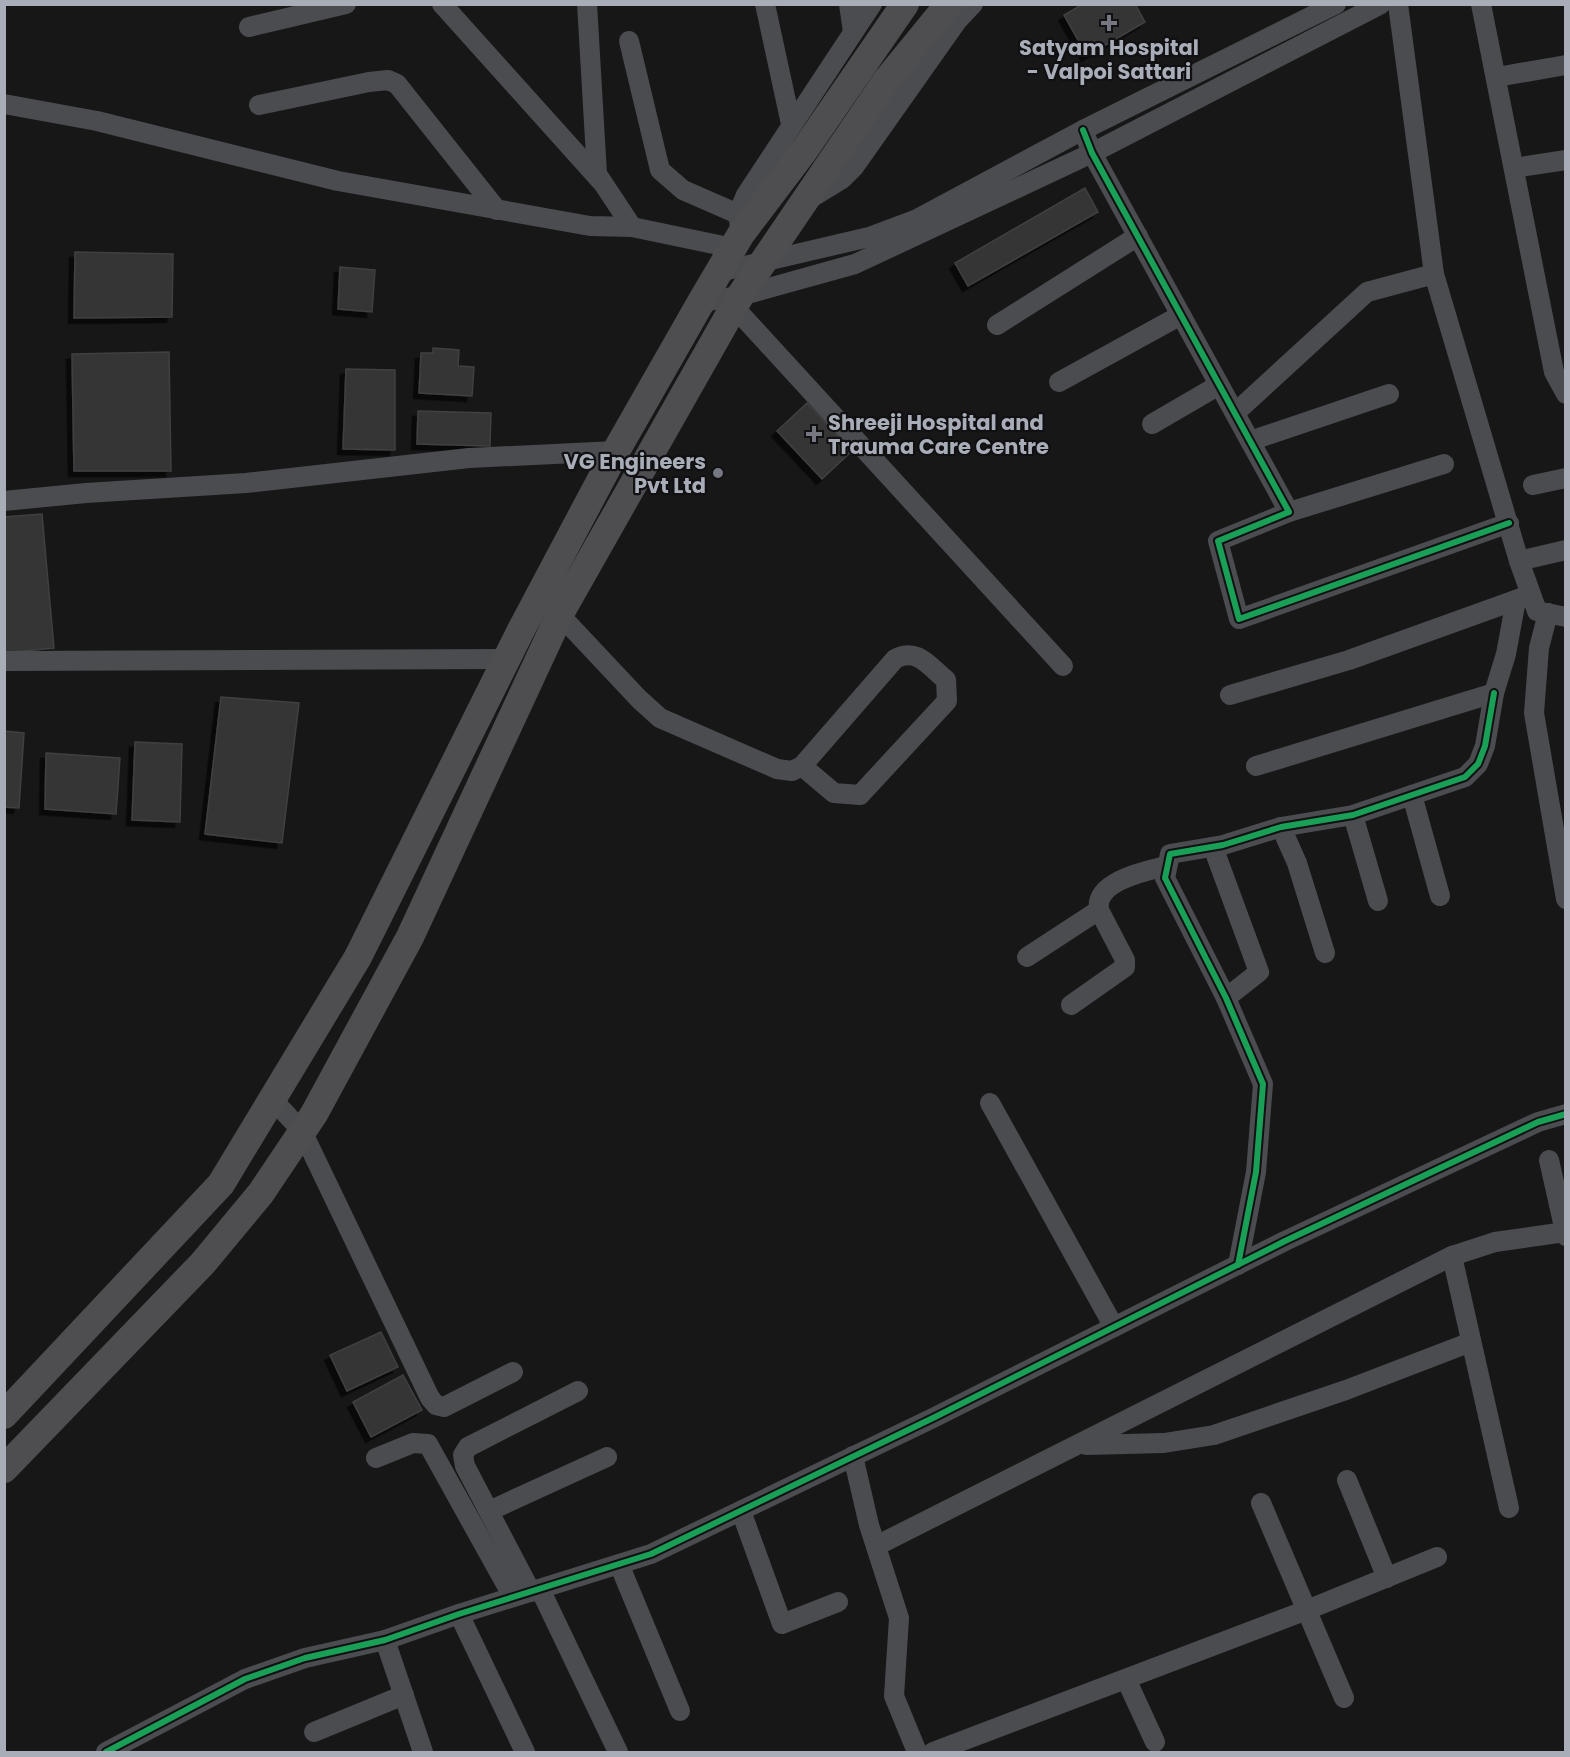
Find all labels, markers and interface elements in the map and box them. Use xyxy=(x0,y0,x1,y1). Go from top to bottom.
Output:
marker: Satyam Hospital - Valpoi Sattari xyxy=(1100,14,1118,32)
place label: Satyam Hospital - Valpoi Sattari xyxy=(1019,33,1199,86)
place label: Shreeji Hospital and Trauma Care Centre xyxy=(828,408,1049,461)
marker: Shreeji Hospital and Trauma Care Centre xyxy=(805,425,823,443)
place label: VG Engineers Pvt Ltd xyxy=(564,447,706,500)
marker: VG Engineers Pvt Ltd xyxy=(711,466,725,480)

